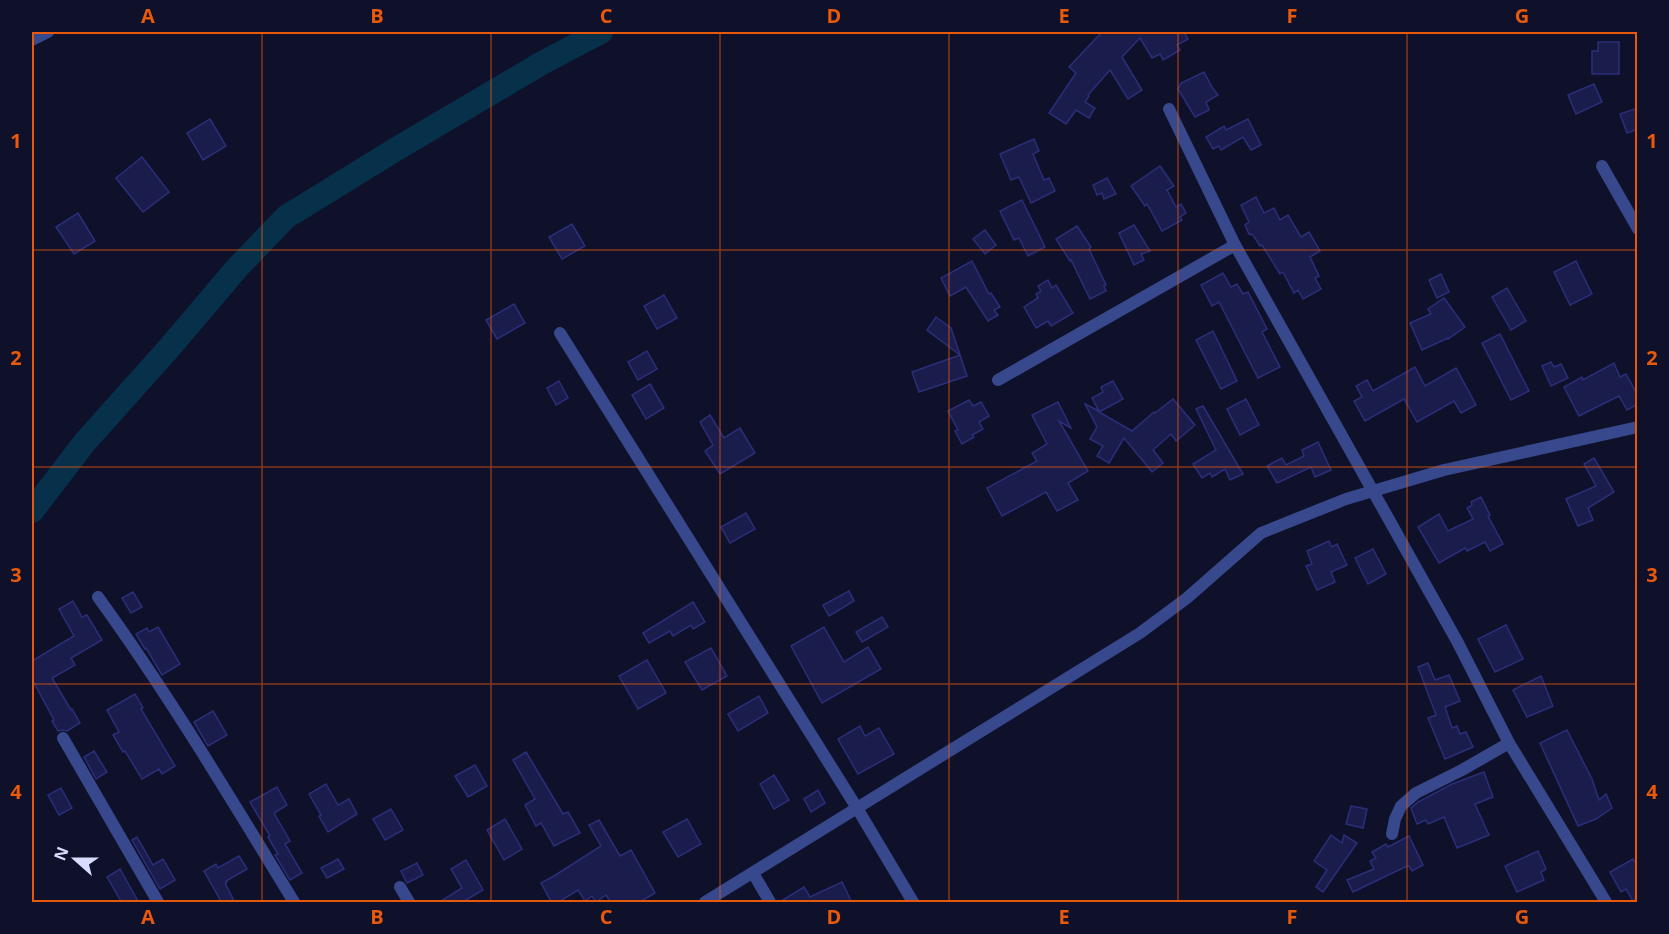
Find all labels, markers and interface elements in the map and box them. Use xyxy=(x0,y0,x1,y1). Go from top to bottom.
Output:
text: A xyxy=(141,2,155,29)
text: B xyxy=(370,2,384,29)
text: C xyxy=(600,2,613,29)
text: D xyxy=(827,2,841,29)
text: E xyxy=(1058,2,1070,29)
text: F xyxy=(1287,2,1297,29)
text: G xyxy=(1515,2,1529,29)
text: 1 xyxy=(10,127,22,154)
text: 1 xyxy=(1646,127,1658,154)
text: 2 xyxy=(10,344,22,371)
text: 2 xyxy=(1646,344,1658,371)
text: 3 xyxy=(10,561,22,588)
text: 3 xyxy=(1646,561,1658,588)
text: 4 xyxy=(10,778,22,805)
text: 4 xyxy=(1646,778,1658,805)
north arrow xyxy=(45,829,105,889)
text: N xyxy=(48,844,74,864)
text: A xyxy=(141,903,155,930)
text: B xyxy=(370,903,384,930)
text: C xyxy=(600,903,613,930)
text: D xyxy=(827,903,841,930)
text: E xyxy=(1058,903,1070,930)
text: F xyxy=(1287,903,1297,930)
text: G xyxy=(1515,903,1529,930)

